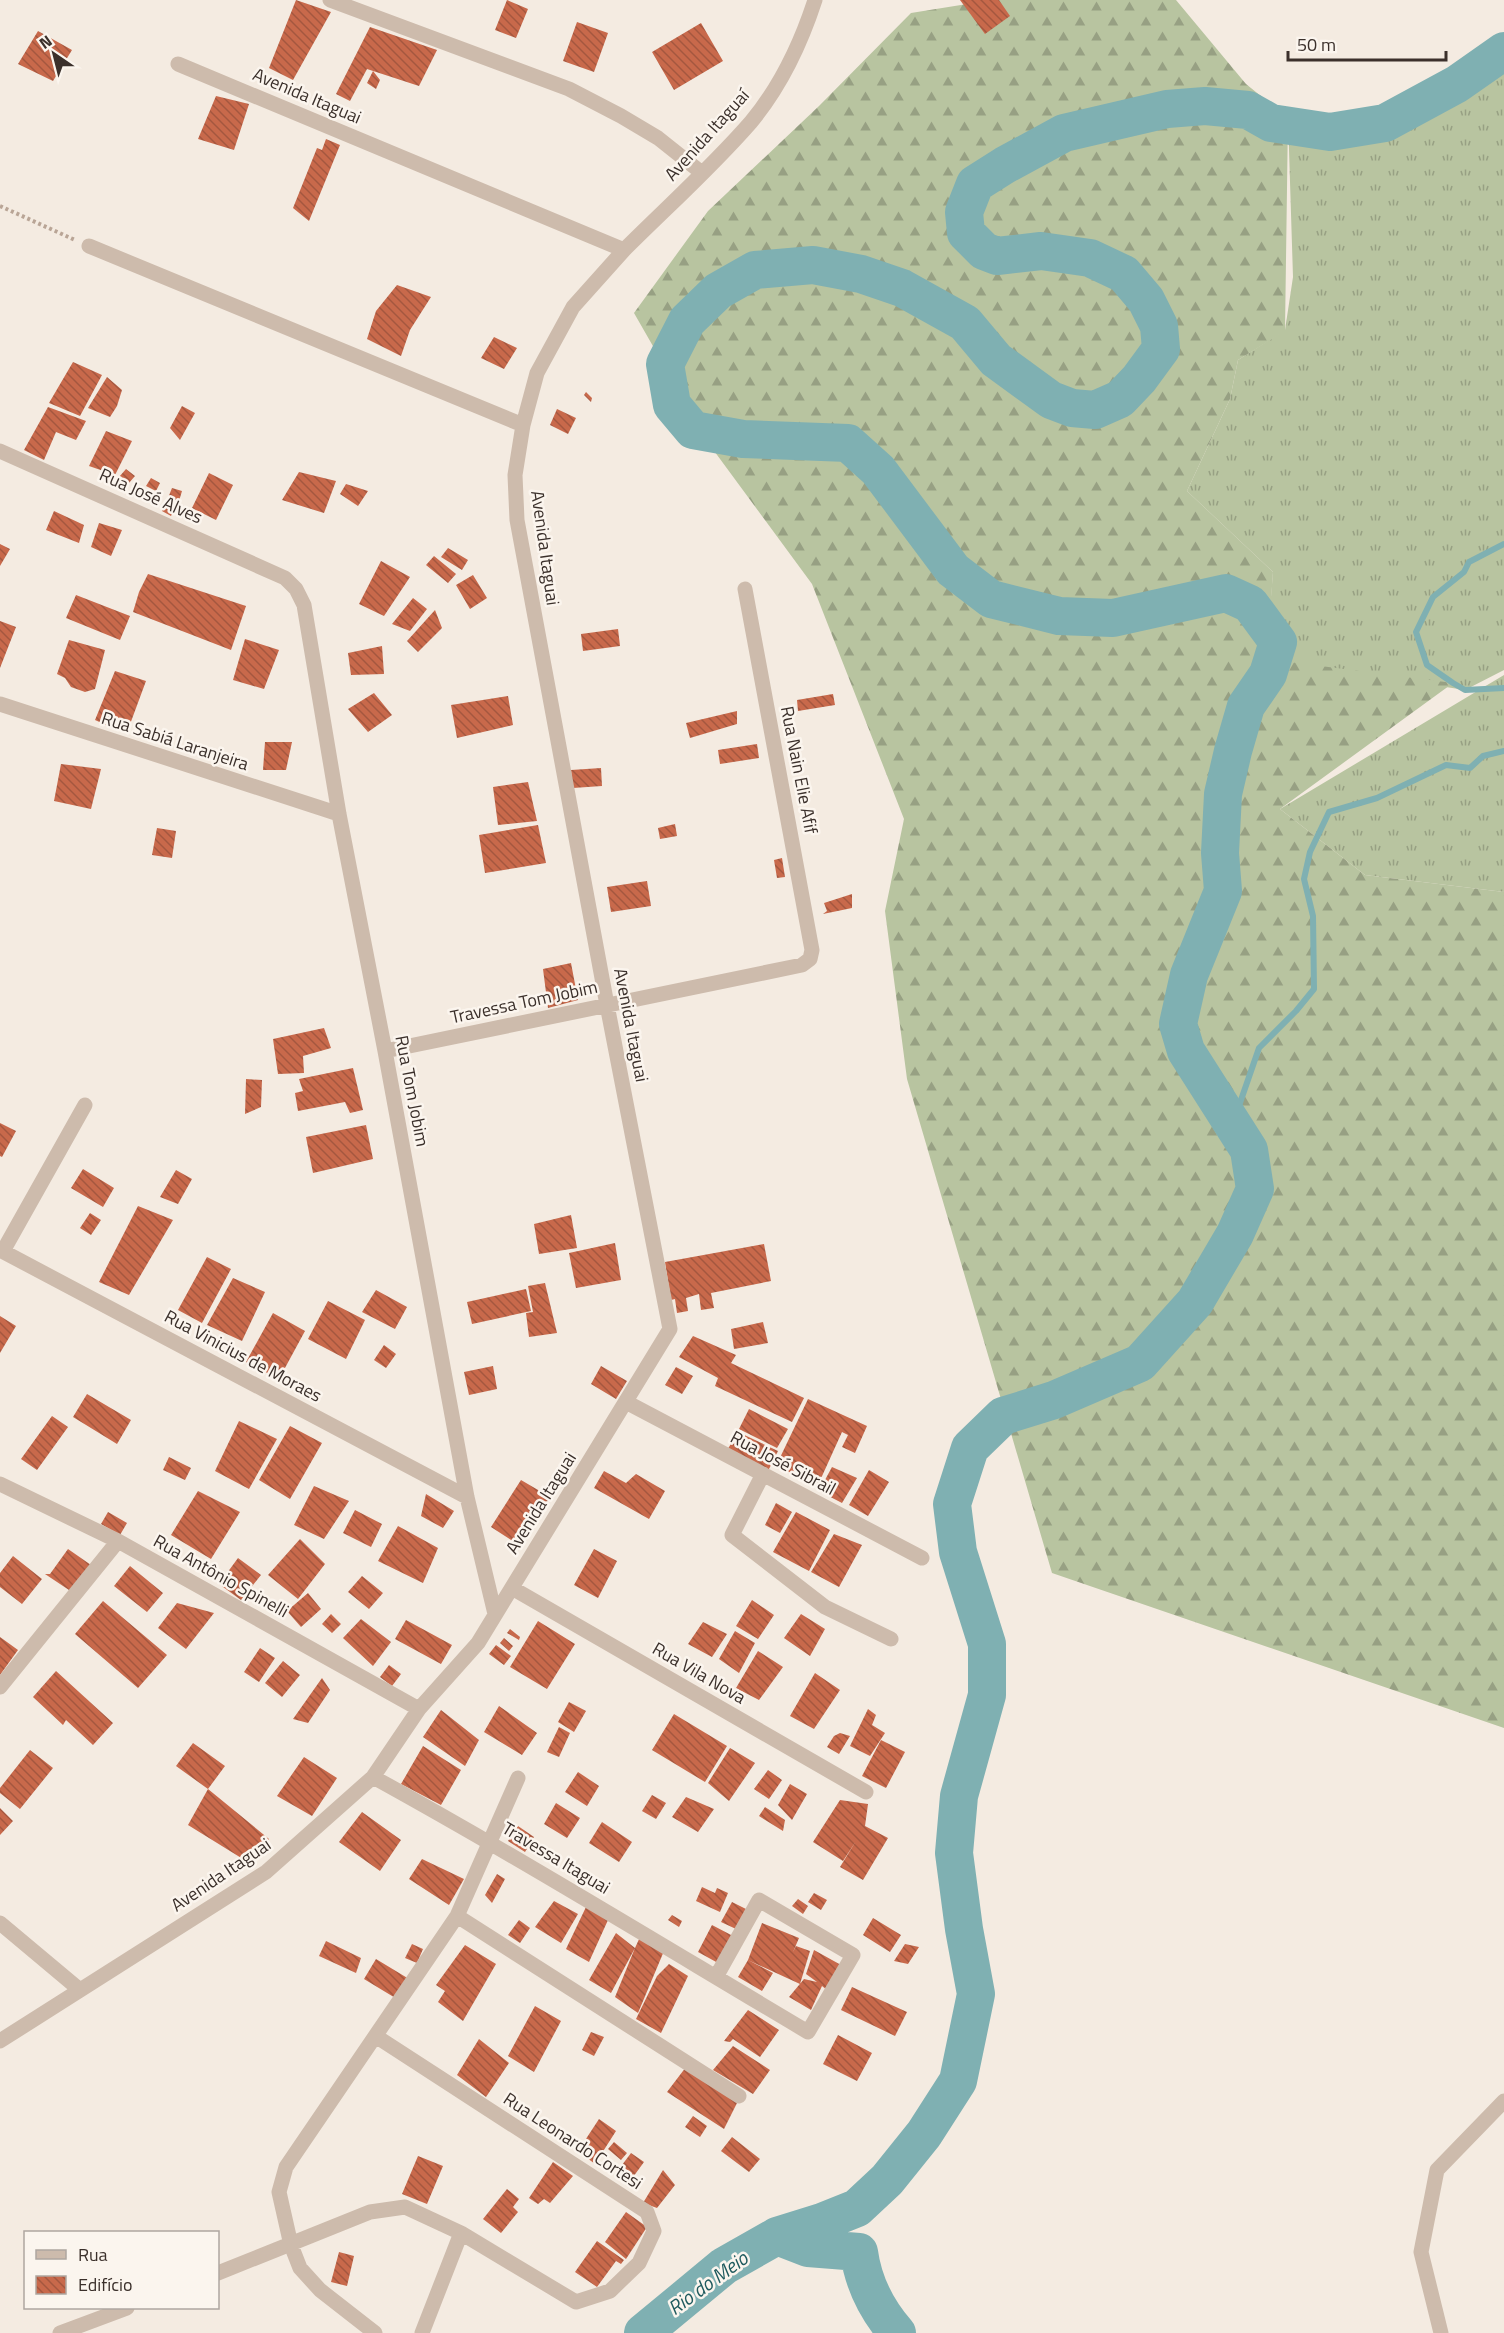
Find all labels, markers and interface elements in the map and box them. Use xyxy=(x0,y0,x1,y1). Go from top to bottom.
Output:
north arrow xyxy=(24,24,84,84)
scale bar xyxy=(1288,24,1446,62)
text: N xyxy=(34,29,57,55)
text: 50 m xyxy=(1297,31,1336,58)
street label: Avenida Itaguai xyxy=(249,61,366,131)
street label: Avenida Itaguaí xyxy=(658,81,757,187)
street label: Rua José Alves xyxy=(95,461,207,530)
street label: Avenida Itaguai xyxy=(524,489,567,607)
street label: Rua Sabiá Laranjeira xyxy=(98,704,252,777)
street label: Rua Nain Elie Afif xyxy=(774,704,825,836)
street label: Avenida Itaguai xyxy=(607,966,656,1084)
street label: Travessa Tom Jobim xyxy=(448,973,600,1030)
street label: Rua Tom Jobim xyxy=(388,1033,437,1149)
street label: Rua Vinicius de Moraes xyxy=(160,1303,327,1409)
street label: Rua José Sibrail xyxy=(726,1423,841,1502)
street label: Avenida Itaguai xyxy=(498,1447,583,1559)
street label: Rua Antônio Spinelli xyxy=(149,1527,294,1624)
street label: Rua Vila Nova xyxy=(647,1635,751,1710)
street label: Travessa Itaguai xyxy=(497,1815,615,1901)
street label: Avenida Itaguai xyxy=(165,1831,276,1918)
street label: Rua Leonardo Cortesi xyxy=(498,2085,648,2196)
legend xyxy=(24,2231,219,2309)
text: Rua xyxy=(78,2241,108,2268)
water label: Rio do Meio xyxy=(661,2242,755,2322)
text: Edifício xyxy=(78,2271,132,2298)

